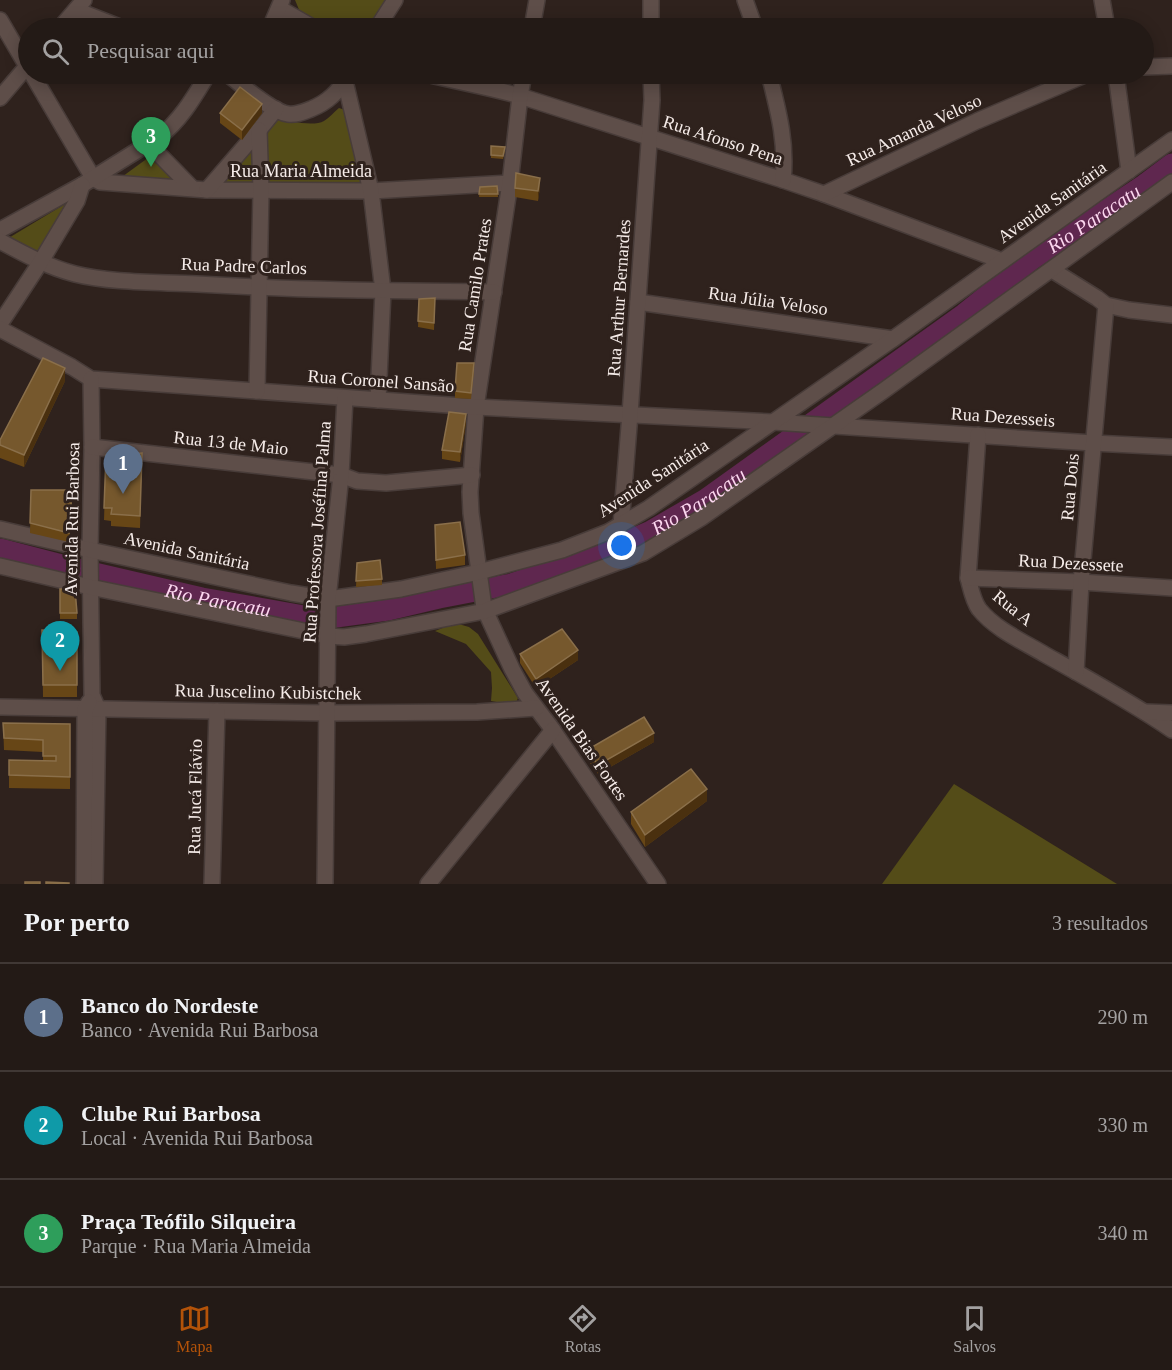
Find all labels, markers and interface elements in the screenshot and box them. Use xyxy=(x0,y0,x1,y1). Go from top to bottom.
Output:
search box xyxy=(18,18,1154,84)
icon: search xyxy=(39,35,72,68)
text: Pesquisar aqui xyxy=(87,38,215,63)
street label: Rua Amanda Veloso xyxy=(843,90,985,170)
street label: Rua Afonso Pena xyxy=(660,111,786,169)
pin: 3 xyxy=(132,118,170,167)
street label: Avenida Sanitária xyxy=(994,157,1110,247)
street label: Rua Maria Almeida xyxy=(230,161,372,181)
water label: Rio Paracatu xyxy=(1042,180,1144,258)
street label: Rua Camilo Prates xyxy=(455,217,495,353)
street label: Rua Arthur Bernardes xyxy=(604,219,634,377)
street label: Rua Padre Carlos xyxy=(181,254,307,278)
street label: Rua Júlia Veloso xyxy=(707,283,829,319)
street label: Rua Coronel Sansão xyxy=(307,366,455,396)
street label: Rua Dezesseis xyxy=(950,403,1056,431)
street label: Rua Professora Joséfina Palma xyxy=(299,420,335,644)
street label: Rua 13 de Maio xyxy=(173,427,289,459)
street label: Avenida Sanitária xyxy=(594,435,712,521)
street label: Avenida Rui Barbosa xyxy=(61,442,83,596)
pin: 1 xyxy=(104,444,142,494)
street label: Rua Dois xyxy=(1057,453,1083,521)
water label: Rio Paracatu xyxy=(647,463,750,540)
street label: Avenida Sanitária xyxy=(122,528,252,574)
your location xyxy=(607,531,636,560)
street label: Rua Dezessete xyxy=(1018,550,1124,576)
water label: Rio Paracatu xyxy=(162,579,273,621)
street label: Rua A xyxy=(989,586,1037,630)
pin: 2 xyxy=(40,622,80,671)
street label: Avenida Bias Fortes xyxy=(532,674,632,804)
street label: Rua Juscelino Kubistchek xyxy=(174,680,362,704)
street label: Rua Jucá Flávio xyxy=(184,739,206,855)
text: Por perto xyxy=(24,908,130,937)
text: 3 resultados xyxy=(1052,912,1148,934)
text: Banco do Nordeste xyxy=(81,993,258,1018)
text: 1 xyxy=(39,1006,49,1028)
text: 290 m xyxy=(1097,1006,1148,1028)
text: Banco · Avenida Rui Barbosa xyxy=(81,1019,318,1041)
text: Clube Rui Barbosa xyxy=(81,1101,261,1126)
text: 2 xyxy=(39,1114,49,1136)
text: 330 m xyxy=(1097,1114,1148,1136)
text: Local · Avenida Rui Barbosa xyxy=(81,1127,313,1149)
text: Praça Teófilo Silqueira xyxy=(81,1209,296,1234)
text: 3 xyxy=(39,1222,49,1244)
text: 340 m xyxy=(1097,1222,1148,1244)
text: Parque · Rua Maria Almeida xyxy=(81,1235,311,1257)
tab: Mapa xyxy=(176,1302,213,1356)
tab: Rotas xyxy=(565,1302,601,1356)
tab: Salvos xyxy=(953,1302,996,1356)

